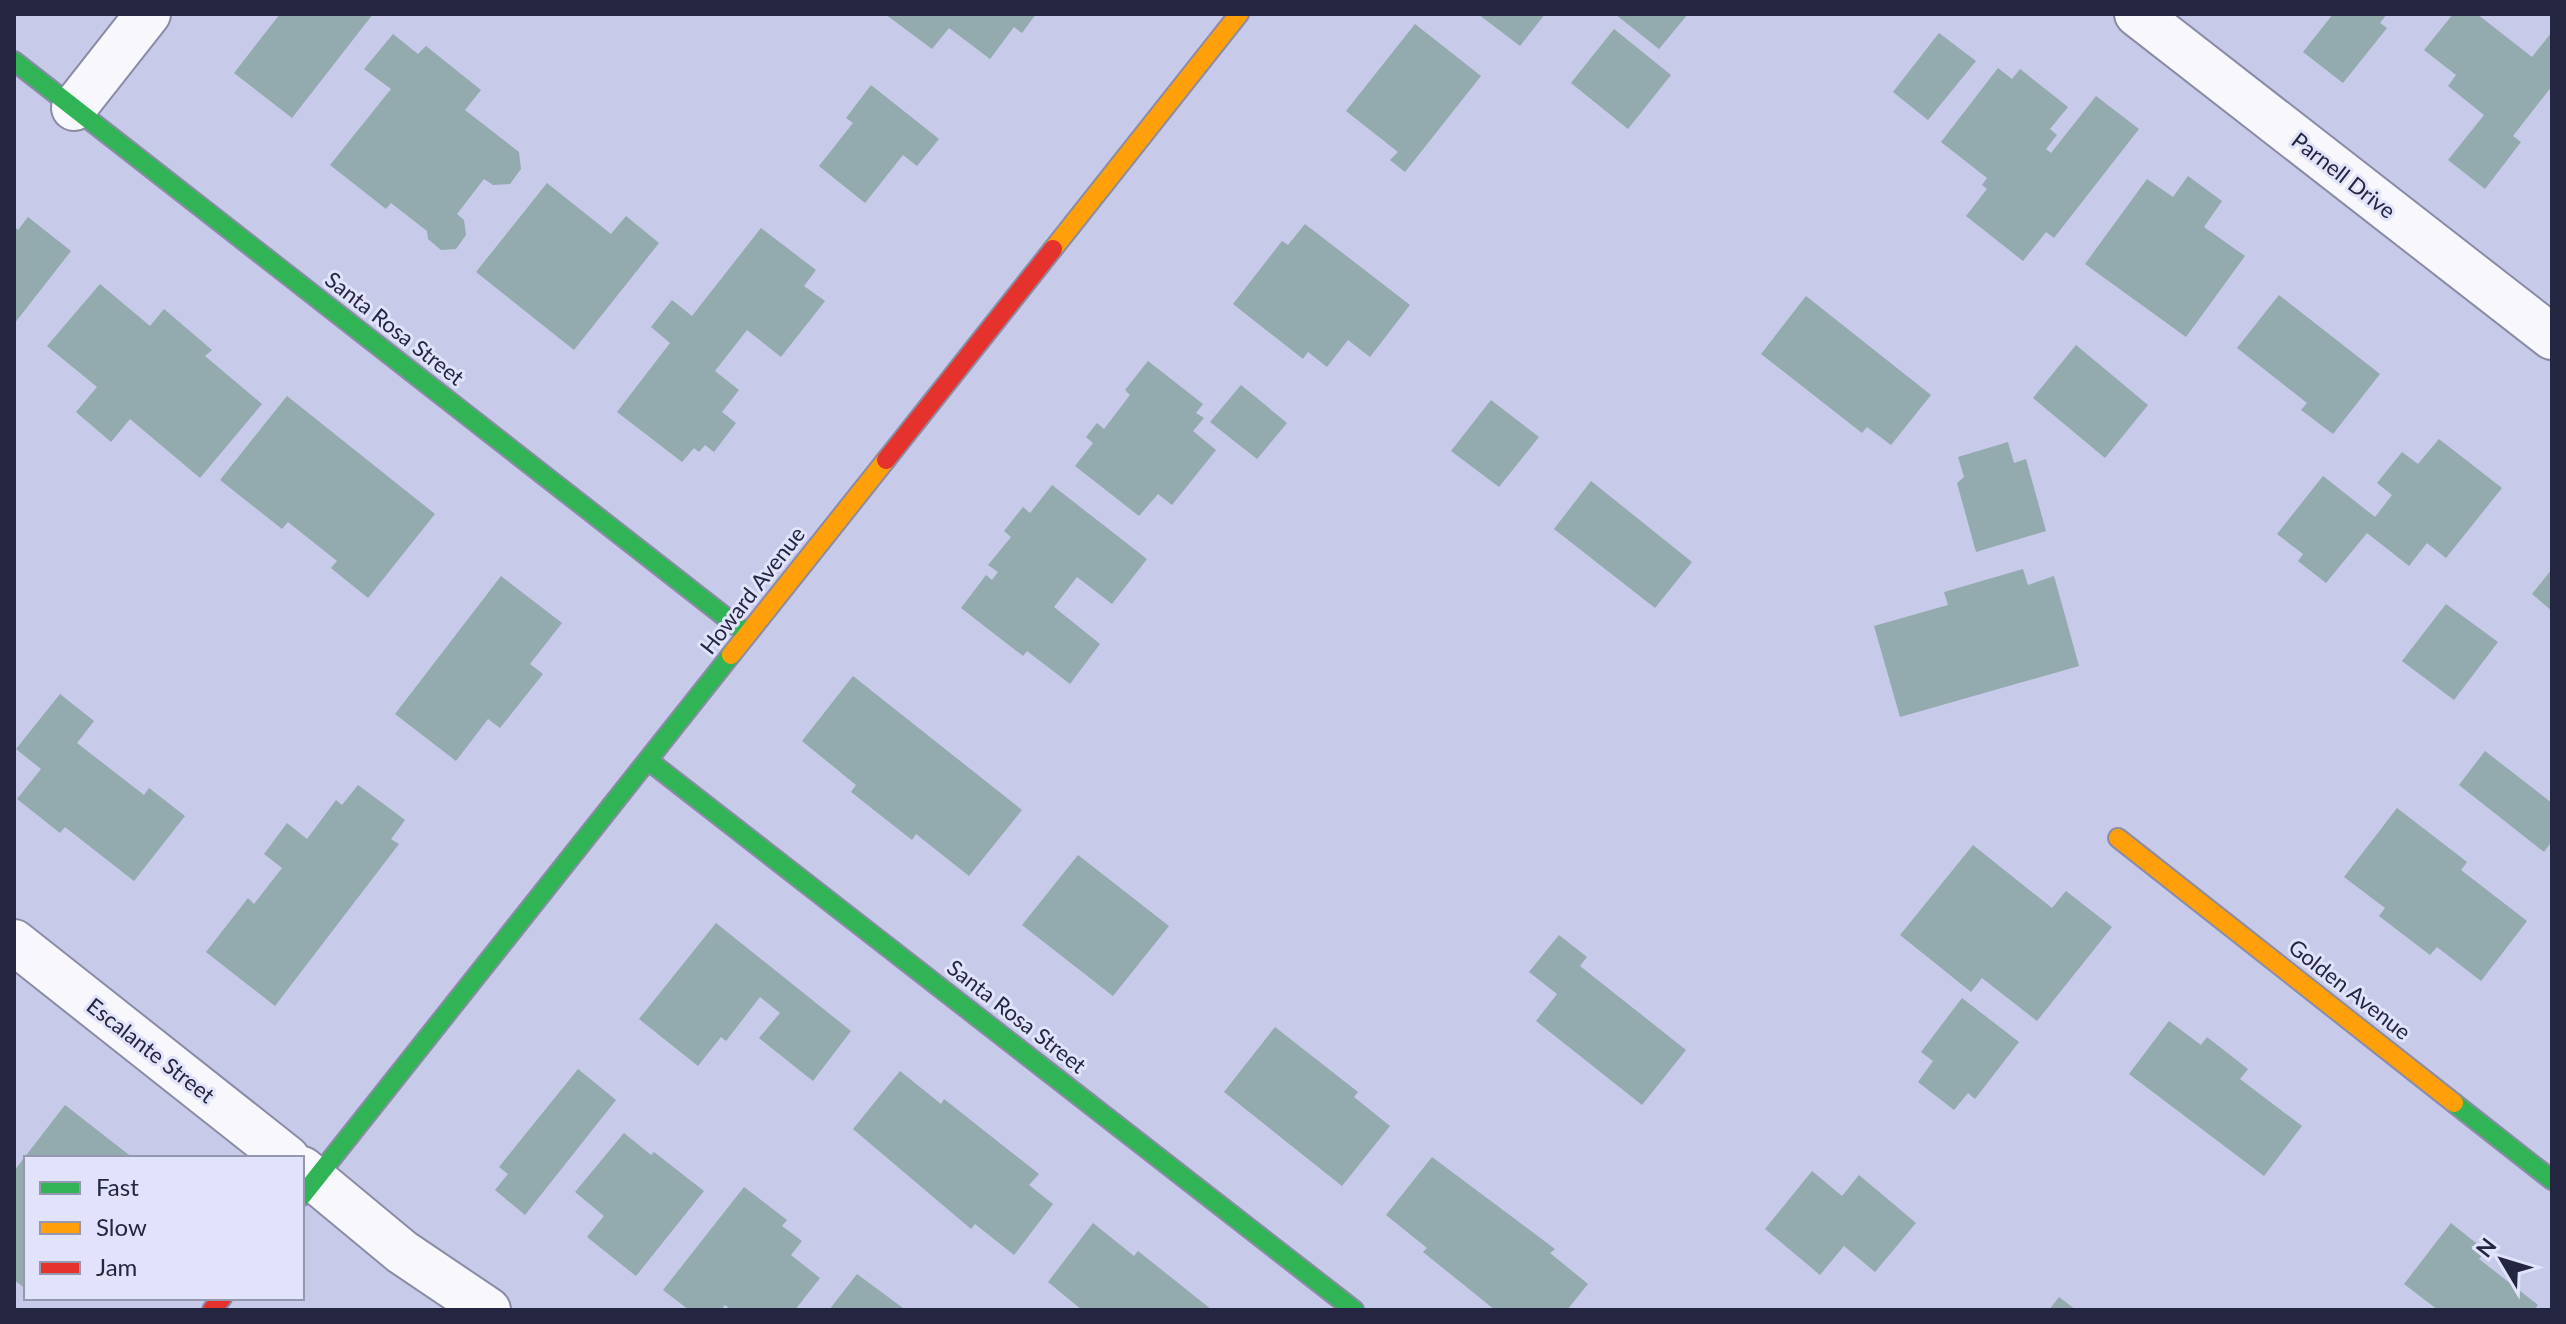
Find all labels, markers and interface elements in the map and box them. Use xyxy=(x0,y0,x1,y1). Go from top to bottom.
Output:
street label: Parnell Drive xyxy=(2287,126,2401,224)
street label: Santa Rosa Street xyxy=(320,265,470,391)
street label: Howard Avenue xyxy=(694,521,810,659)
street label: Golden Avenue xyxy=(2284,933,2416,1045)
street label: Santa Rosa Street xyxy=(942,953,1092,1079)
street label: Escalante Street xyxy=(82,992,220,1108)
legend xyxy=(24,1156,304,1300)
text: Fast xyxy=(96,1172,139,1201)
text: Slow xyxy=(96,1212,147,1241)
north arrow xyxy=(2462,1220,2542,1300)
text: N xyxy=(2470,1232,2502,1262)
text: Jam xyxy=(96,1252,137,1281)

